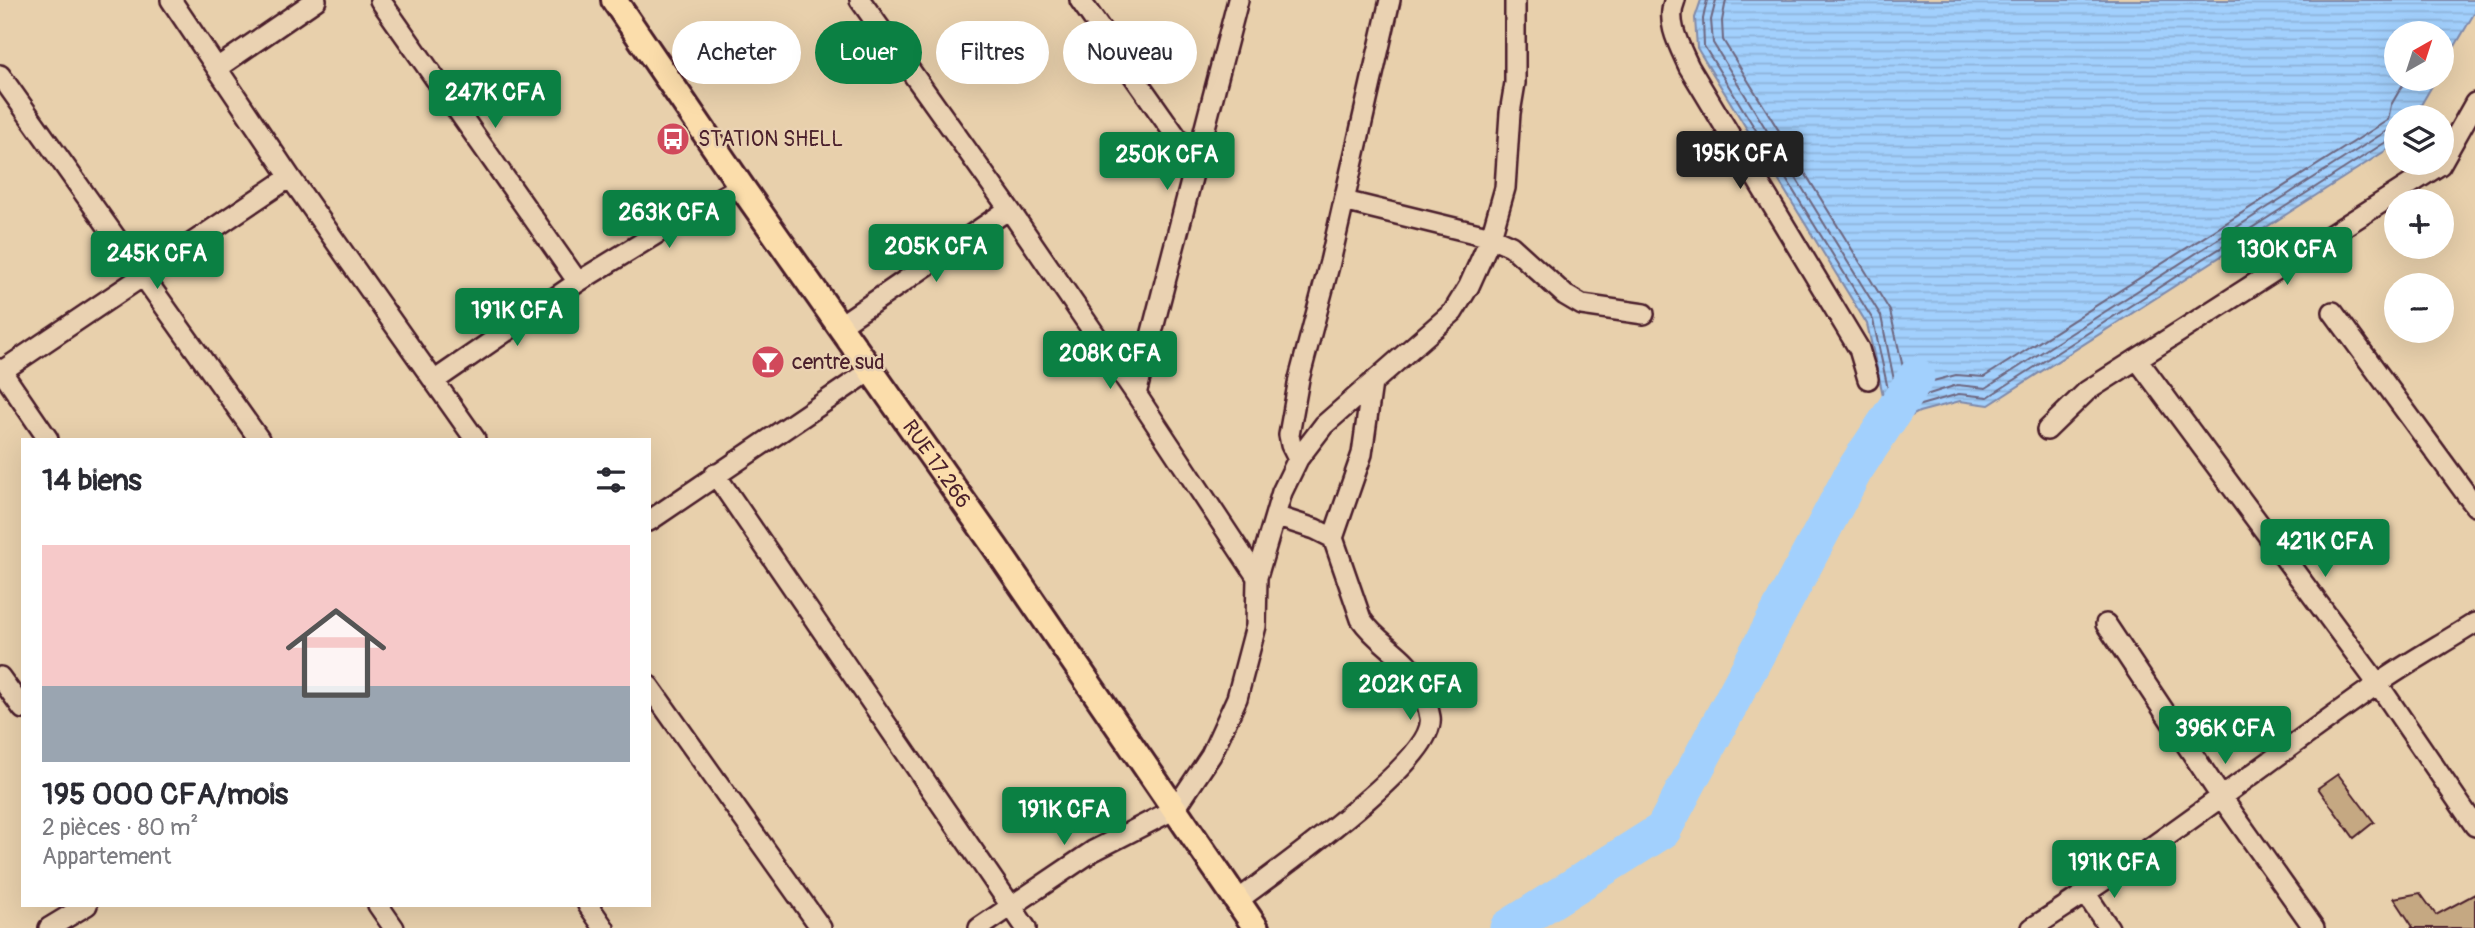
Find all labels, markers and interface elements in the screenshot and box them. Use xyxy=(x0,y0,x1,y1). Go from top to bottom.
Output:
chip: Acheter xyxy=(672,21,801,84)
chip: Louer xyxy=(815,21,922,84)
chip: Filtres xyxy=(936,21,1049,84)
chip: Nouveau xyxy=(1063,21,1197,84)
north arrow xyxy=(2384,21,2454,91)
map controls xyxy=(2384,21,2454,343)
pin: 247K CFA xyxy=(423,71,567,130)
text: 247K CFA xyxy=(445,78,545,107)
button: layers xyxy=(2384,105,2454,175)
bus stop icon: STATION SHELL xyxy=(654,120,692,158)
place label: STATION SHELL xyxy=(698,126,843,153)
pin: 250K CFA xyxy=(1095,132,1239,192)
pin: 195K CFA xyxy=(1668,132,1812,191)
text: 195K CFA xyxy=(1692,139,1788,168)
text: 250K CFA xyxy=(1116,140,1218,169)
button: + xyxy=(2384,189,2454,259)
pin: 263K CFA xyxy=(597,190,741,250)
text: 263K CFA xyxy=(619,198,719,227)
pin: 205K CFA xyxy=(864,224,1008,284)
pin: 130K CFA xyxy=(2215,228,2359,287)
pin: 245K CFA xyxy=(85,232,229,291)
text: 205K CFA xyxy=(885,232,987,261)
text: 130K CFA xyxy=(2237,235,2337,264)
text: 245K CFA xyxy=(107,239,207,268)
button: − xyxy=(2384,273,2454,343)
pin: 191K CFA xyxy=(445,288,589,348)
text: 191K CFA xyxy=(471,296,563,325)
pin: 208K CFA xyxy=(1038,332,1182,391)
text: 208K CFA xyxy=(1059,339,1161,368)
bar icon: centre sud xyxy=(749,343,787,381)
place label: centre sud xyxy=(792,349,885,376)
street label: RUE 17.266 xyxy=(896,415,977,513)
icon: filters xyxy=(592,461,630,499)
text: 14 biens xyxy=(42,462,142,499)
pin: 421K CFA xyxy=(2253,520,2397,579)
text: 421K CFA xyxy=(2276,527,2374,556)
icon: home xyxy=(273,590,399,716)
pin: 202K CFA xyxy=(1338,662,1482,722)
text: 202K CFA xyxy=(1358,670,1462,699)
pin: 396K CFA xyxy=(2153,706,2297,766)
text: 396K CFA xyxy=(2175,714,2275,743)
text: 195 000 CFA/mois xyxy=(42,776,288,813)
pin: 191K CFA xyxy=(992,788,1136,847)
text: 191K CFA xyxy=(1018,795,1110,824)
text: 2 pièces · 80 m² xyxy=(42,813,198,842)
pin: 191K CFA xyxy=(2042,841,2186,900)
text: Appartement xyxy=(42,842,171,871)
text: 191K CFA xyxy=(2068,848,2160,877)

